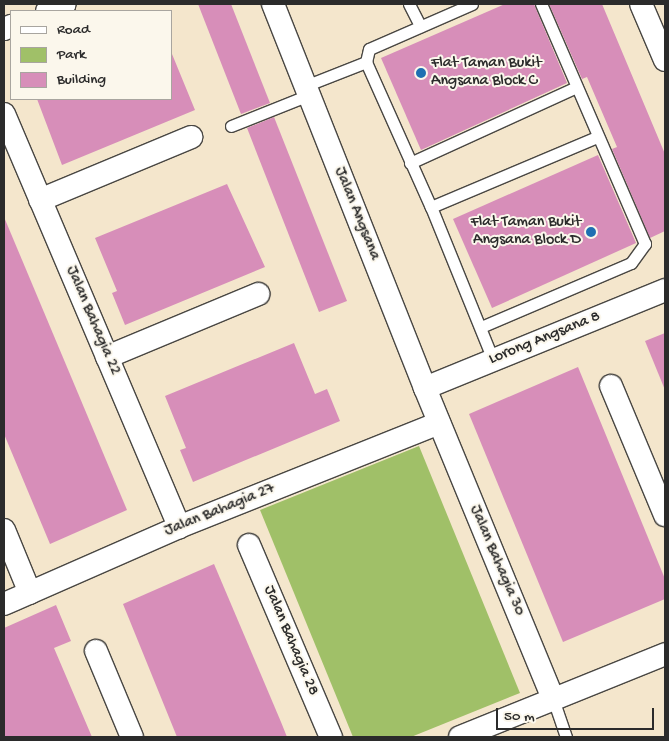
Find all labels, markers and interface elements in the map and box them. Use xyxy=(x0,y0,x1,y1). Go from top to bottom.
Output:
legend xyxy=(10,10,172,100)
text: Road xyxy=(57,21,90,39)
text: Park xyxy=(57,46,86,64)
place label: Flat Taman Bukit Angsana Block C xyxy=(431,54,541,92)
marker: Flat Taman Bukit Angsana Block C xyxy=(415,67,427,79)
text: Building xyxy=(57,71,106,89)
street label: Jalan Angsana xyxy=(329,165,383,263)
place label: Flat Taman Bukit Angsana Block D xyxy=(471,213,581,251)
marker: Flat Taman Bukit Angsana Block D xyxy=(585,226,597,238)
street label: Jalan Bahagia 22 xyxy=(60,264,124,378)
street label: Lorong Angsana 8 xyxy=(486,308,604,370)
street label: Jalan Bahagia 27 xyxy=(162,480,278,542)
street label: Jalan Bahagia 30 xyxy=(464,503,528,619)
street label: Jalan Bahagia 28 xyxy=(258,583,322,699)
scale bar xyxy=(499,698,656,730)
text: 50 m xyxy=(504,708,535,726)

